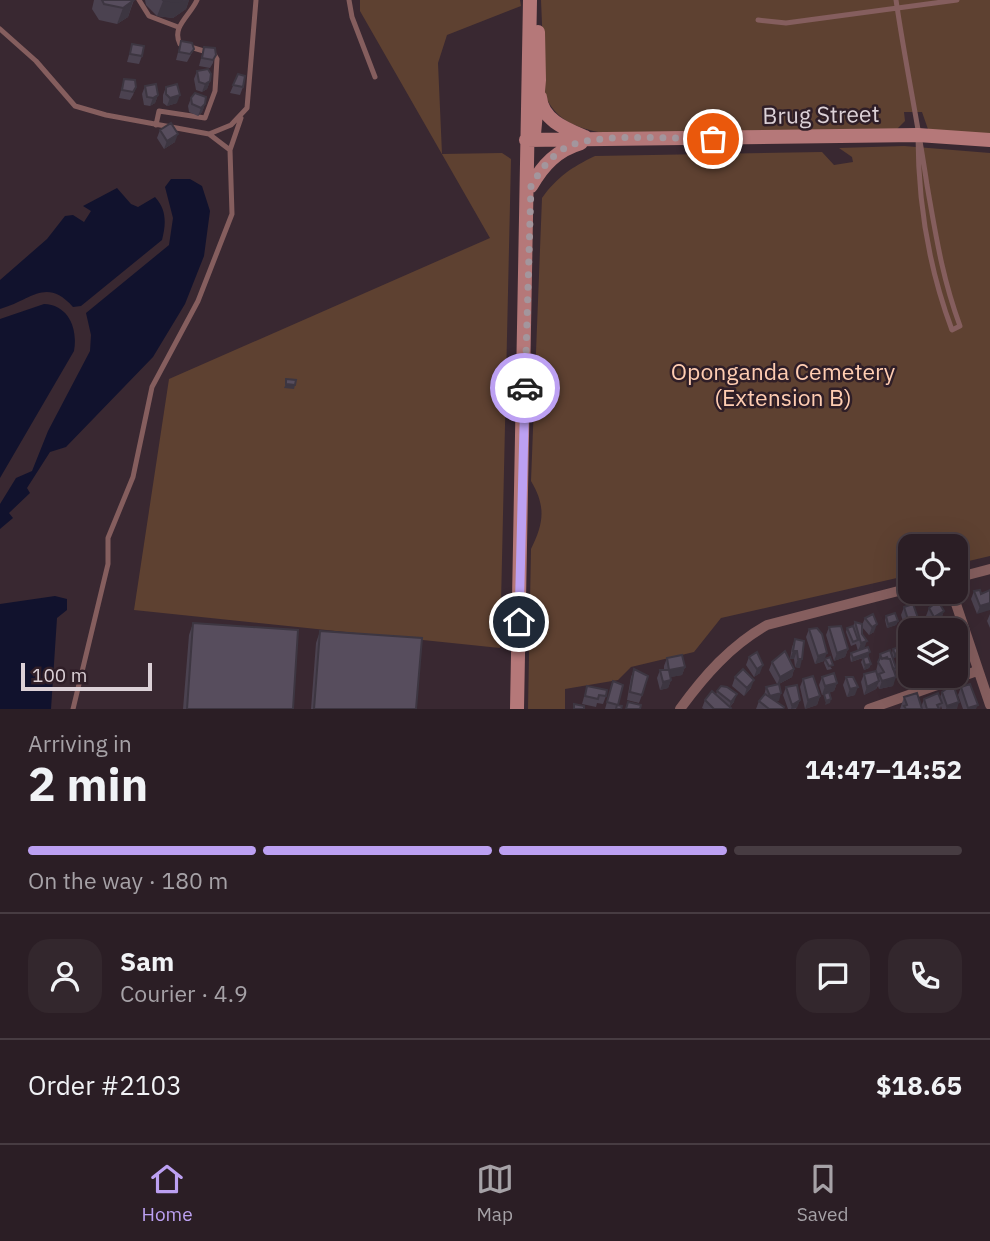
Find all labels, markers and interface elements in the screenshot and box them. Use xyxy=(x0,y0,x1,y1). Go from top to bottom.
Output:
street label: Brug Street xyxy=(762,98,880,130)
pin xyxy=(683,109,743,169)
icon: bag xyxy=(694,120,732,158)
courier xyxy=(490,353,560,423)
park label: Oponganda Cemetery (Extension B) xyxy=(671,356,896,412)
icon: car xyxy=(506,369,544,407)
map controls xyxy=(898,534,968,688)
button: locate xyxy=(898,534,968,604)
pin xyxy=(489,592,549,652)
icon: home xyxy=(500,603,538,641)
button: layers xyxy=(898,618,968,688)
scale bar xyxy=(21,660,152,692)
text: 100 m xyxy=(32,663,87,687)
text: Arriving in xyxy=(28,728,132,758)
text: 14:47–14:52 xyxy=(805,752,962,786)
text: 2 min xyxy=(28,754,148,814)
text: On the way · 180 m xyxy=(28,865,228,895)
button: person xyxy=(28,939,102,1013)
button: chat xyxy=(796,939,870,1013)
button: phone xyxy=(888,939,962,1013)
text: Sam xyxy=(120,944,174,978)
text: Courier · 4.9 xyxy=(120,978,248,1008)
text: Order #2103 xyxy=(28,1068,182,1102)
text: $18.65 xyxy=(876,1068,962,1102)
tab: Home xyxy=(142,1160,193,1226)
tab: Map xyxy=(476,1160,514,1226)
tab: Saved xyxy=(797,1160,848,1226)

